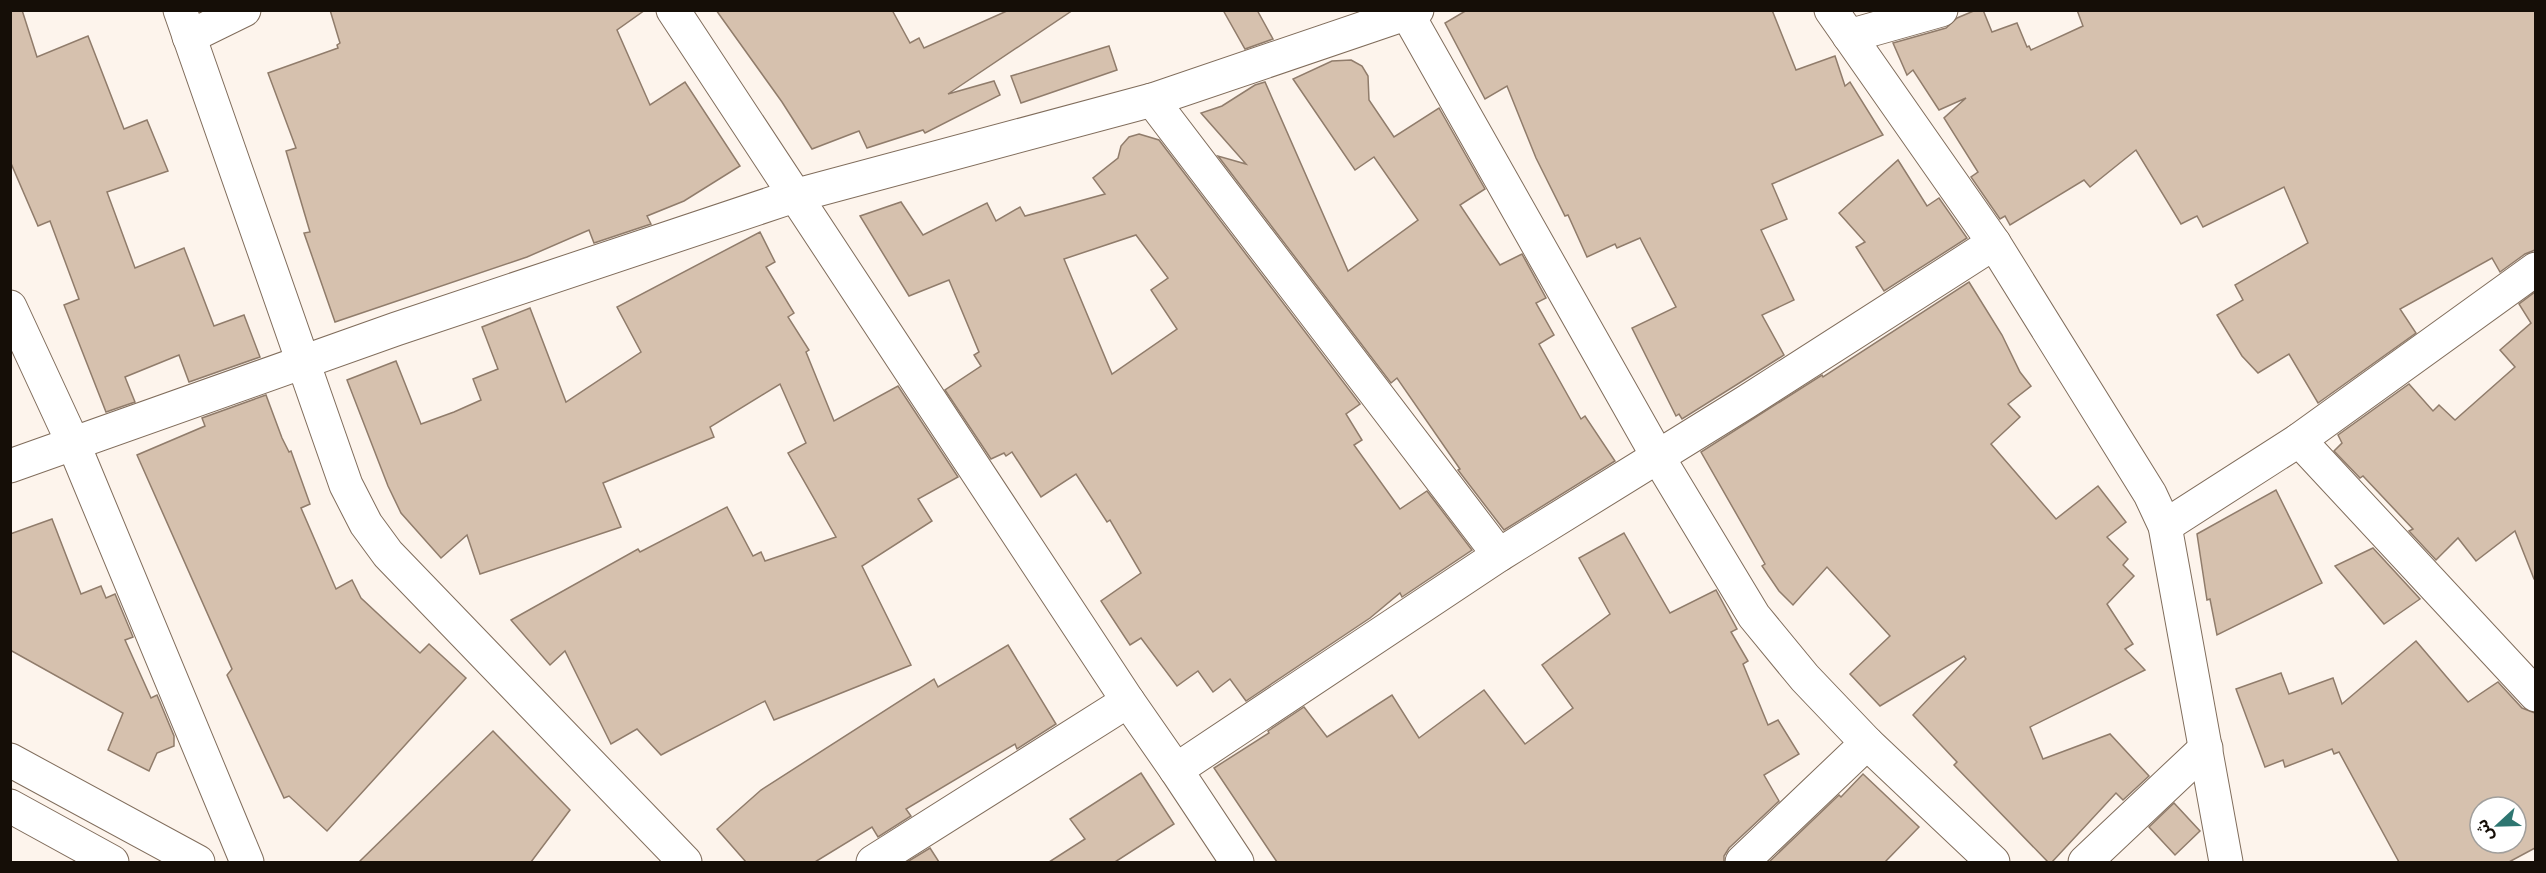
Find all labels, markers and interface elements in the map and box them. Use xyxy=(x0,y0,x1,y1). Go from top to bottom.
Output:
north arrow xyxy=(2468,795,2528,855)
text: ش xyxy=(2472,817,2497,844)

